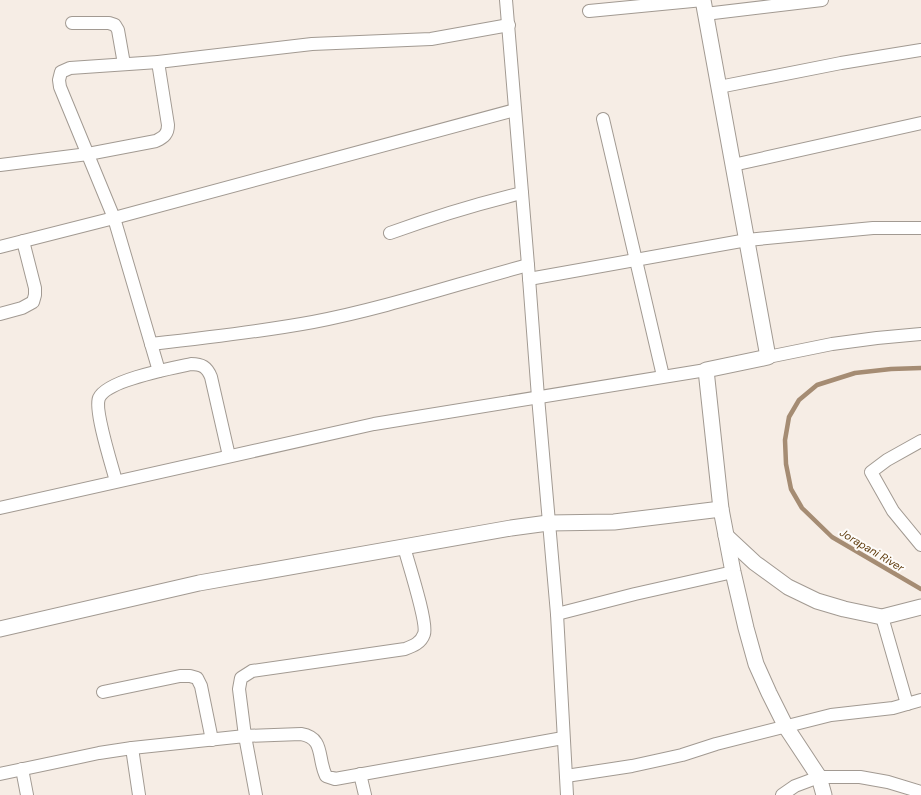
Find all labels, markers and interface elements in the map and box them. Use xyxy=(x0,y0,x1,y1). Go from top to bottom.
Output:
water label: Jorapani River xyxy=(837,525,907,575)

